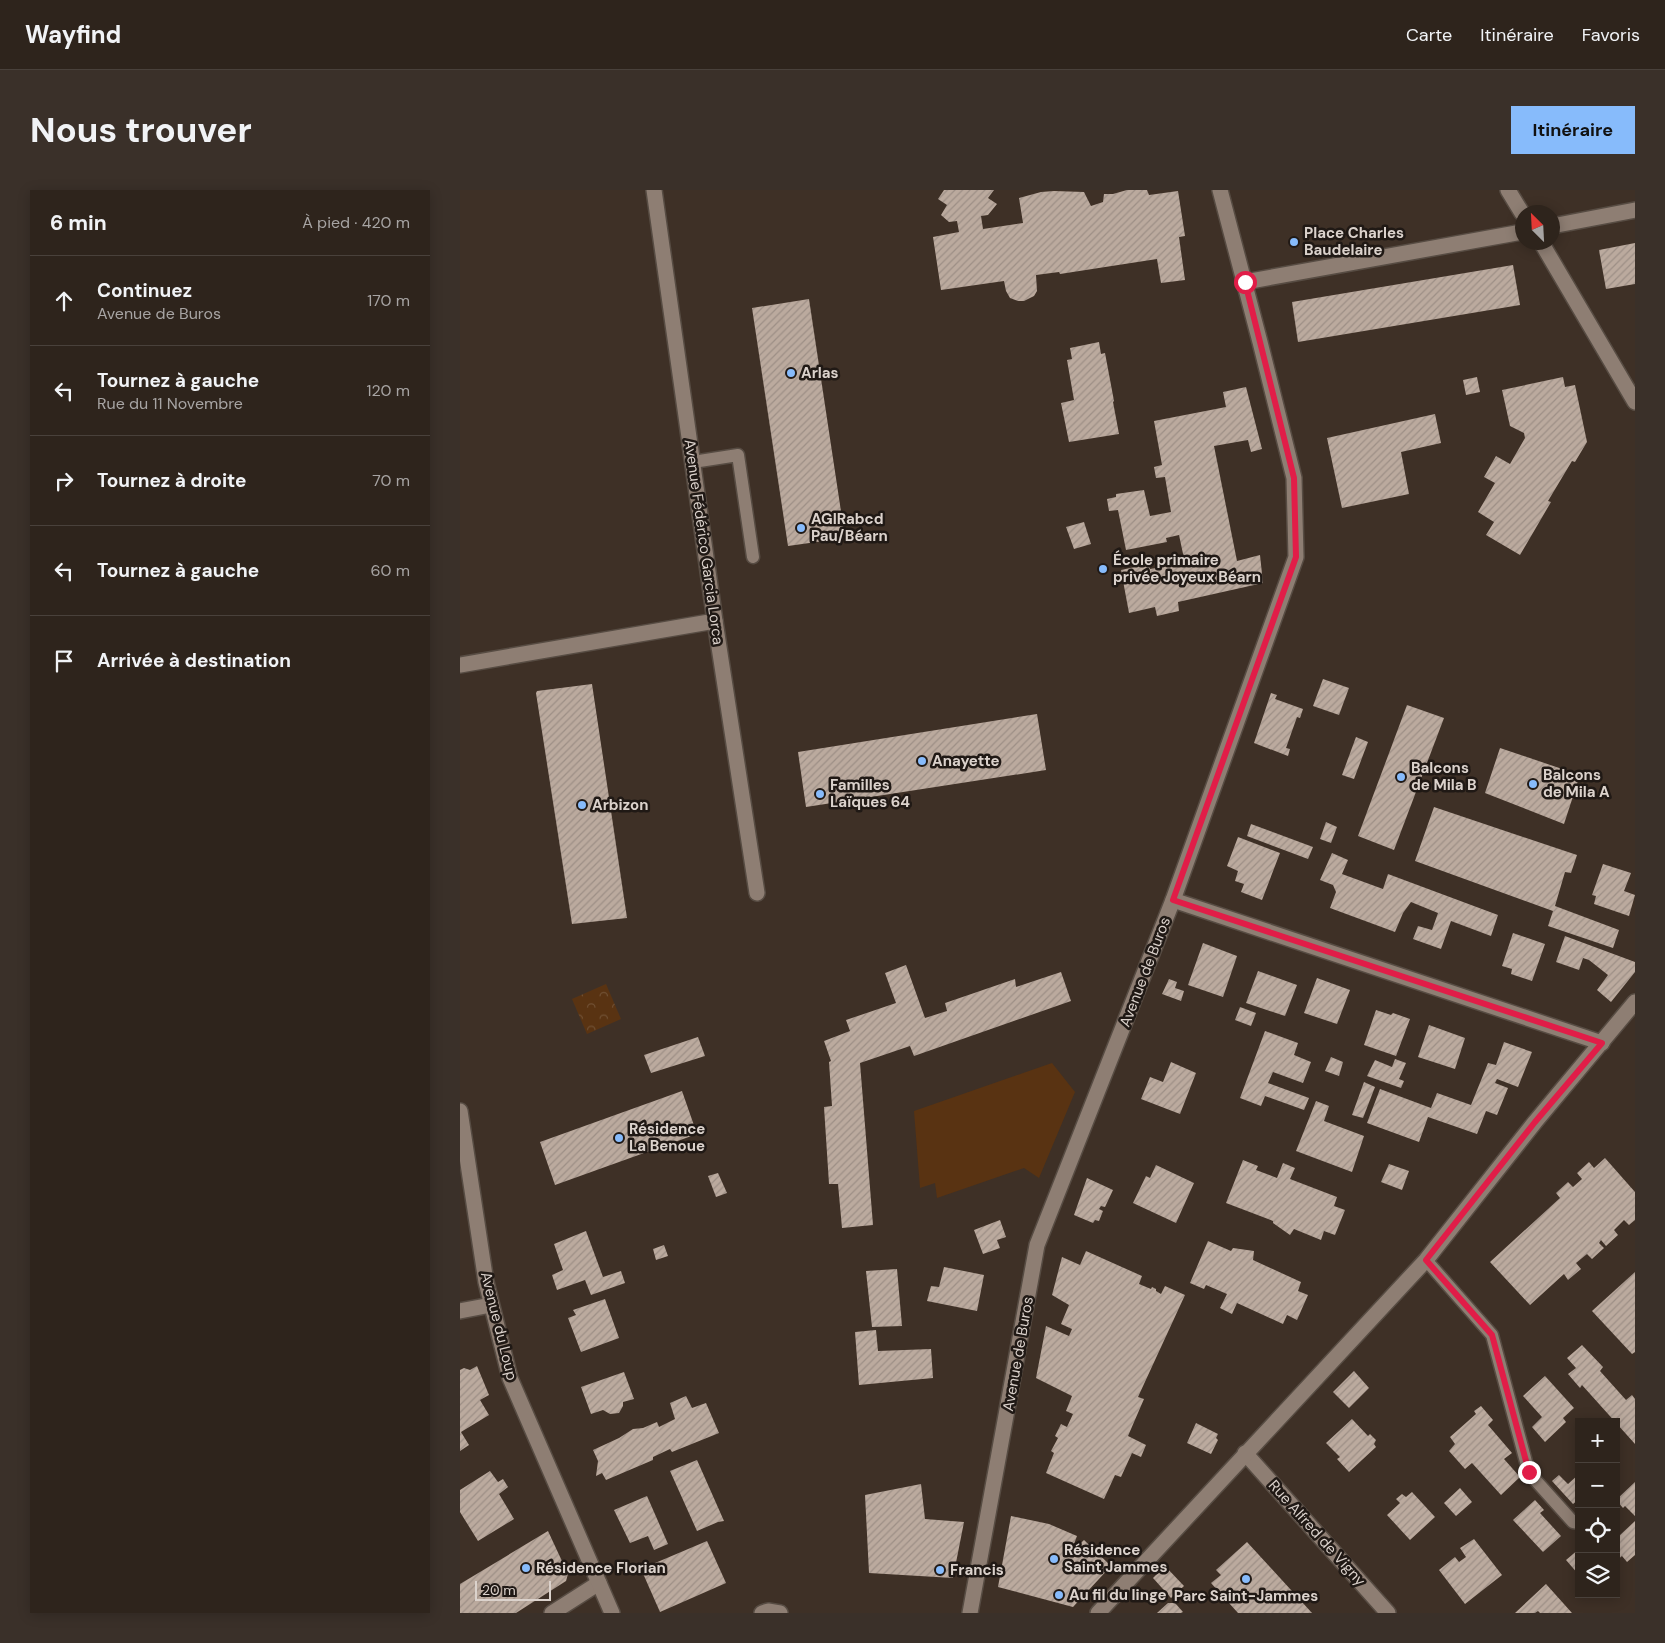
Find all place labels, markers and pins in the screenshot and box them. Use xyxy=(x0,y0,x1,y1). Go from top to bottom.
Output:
place label: Place Charles Baudelaire xyxy=(1304,223,1404,260)
marker: Place Charles Baudelaire xyxy=(1288,236,1300,248)
place label: Arlas xyxy=(801,363,839,383)
marker: Arlas xyxy=(785,367,797,379)
place label: AGIRabcd Pau/Béarn xyxy=(811,509,888,546)
marker: AGIRabcd Pau/Béarn xyxy=(795,522,807,534)
place label: École primaire privée Joyeux Béarn xyxy=(1113,550,1261,587)
marker: École primaire privée Joyeux Béarn xyxy=(1097,563,1109,575)
place label: Anayette xyxy=(932,751,1000,771)
marker: Anayette xyxy=(916,755,928,767)
place label: Balcons de Mila B xyxy=(1411,758,1477,795)
place label: Balcons de Mila A xyxy=(1543,765,1610,802)
marker: Balcons de Mila B xyxy=(1395,771,1407,783)
place label: Familles Laïques 64 xyxy=(830,775,910,812)
marker: Balcons de Mila A xyxy=(1527,778,1539,790)
marker: Familles Laïques 64 xyxy=(814,788,826,800)
place label: Arbizon xyxy=(592,795,648,815)
marker: Arbizon xyxy=(576,799,588,811)
place label: Résidence La Benoue xyxy=(629,1119,705,1156)
marker: Résidence La Benoue xyxy=(613,1132,625,1144)
place label: Résidence Saint Jammes xyxy=(1064,1540,1167,1577)
marker: Résidence Saint Jammes xyxy=(1048,1553,1060,1565)
place label: Résidence Florian xyxy=(536,1558,666,1578)
place label: Francis xyxy=(950,1560,1004,1580)
marker: Résidence Florian xyxy=(520,1562,532,1574)
marker: Francis xyxy=(934,1564,946,1576)
marker: Parc Saint-Jammes xyxy=(1240,1573,1252,1585)
place label: Au fil du linge xyxy=(1069,1585,1167,1605)
place label: Parc Saint-Jammes xyxy=(1174,1586,1318,1606)
marker: Au fil du linge xyxy=(1053,1589,1065,1601)

